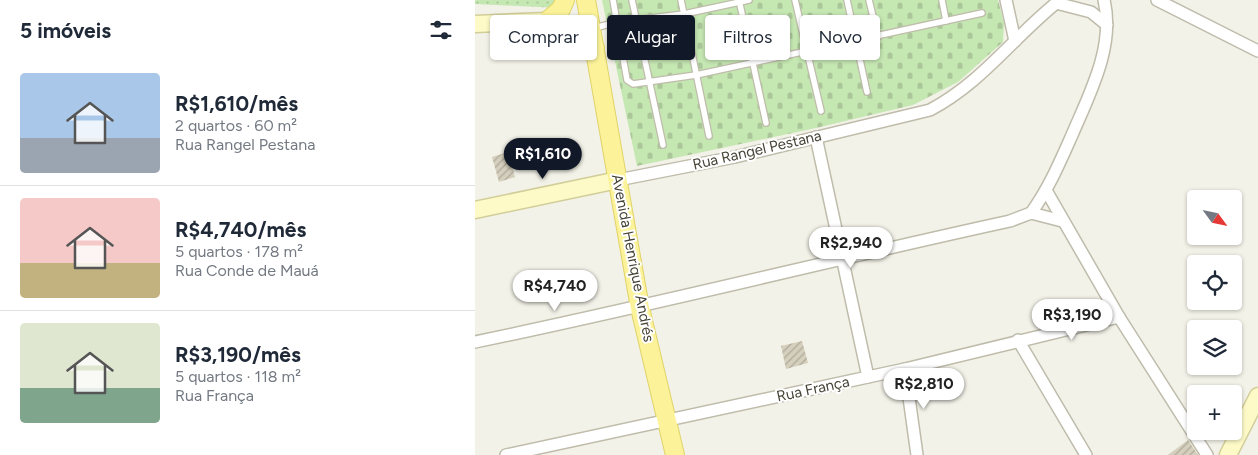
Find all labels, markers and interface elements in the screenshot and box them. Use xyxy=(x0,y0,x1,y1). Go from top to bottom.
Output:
chip: Comprar xyxy=(490,15,597,60)
chip: Alugar xyxy=(607,15,695,60)
chip: Filtros xyxy=(705,15,790,60)
chip: Novo xyxy=(800,15,880,60)
icon: filters xyxy=(427,16,455,44)
text: 5 imóveis xyxy=(20,18,111,43)
text: R$1,610/mês xyxy=(175,91,298,116)
icon: home xyxy=(60,93,120,153)
text: 2 quartos · 60 m² xyxy=(175,116,297,135)
street label: Rua Rangel Pestana xyxy=(691,126,823,174)
text: Rua Rangel Pestana xyxy=(175,135,315,154)
pin: R$1,610 xyxy=(497,138,589,180)
text: R$1,610 xyxy=(515,144,571,163)
street label: Avenida Henrique Andrés xyxy=(608,173,658,343)
north arrow xyxy=(1187,190,1243,245)
map controls xyxy=(1187,190,1242,440)
text: R$4,740/mês xyxy=(175,217,306,242)
icon: home xyxy=(60,218,120,278)
pin: R$2,940 xyxy=(805,226,897,269)
text: R$2,940 xyxy=(820,233,882,252)
text: 5 quartos · 178 m² xyxy=(175,242,303,261)
button: locate xyxy=(1187,255,1242,310)
text: Rua Conde de Mauá xyxy=(175,261,319,280)
pin: R$4,740 xyxy=(509,270,601,312)
text: R$4,740 xyxy=(524,276,586,295)
pin: R$3,190 xyxy=(1026,298,1118,341)
text: R$3,190 xyxy=(1043,305,1101,324)
button: layers xyxy=(1187,320,1242,375)
text: R$3,190/mês xyxy=(175,342,301,367)
icon: home xyxy=(60,343,120,403)
text: 5 quartos · 118 m² xyxy=(175,367,301,386)
pin: R$2,810 xyxy=(878,368,970,410)
street label: Rua França xyxy=(775,373,851,405)
text: R$2,810 xyxy=(894,374,954,393)
button: + xyxy=(1187,385,1242,440)
text: Rua França xyxy=(175,386,254,405)

